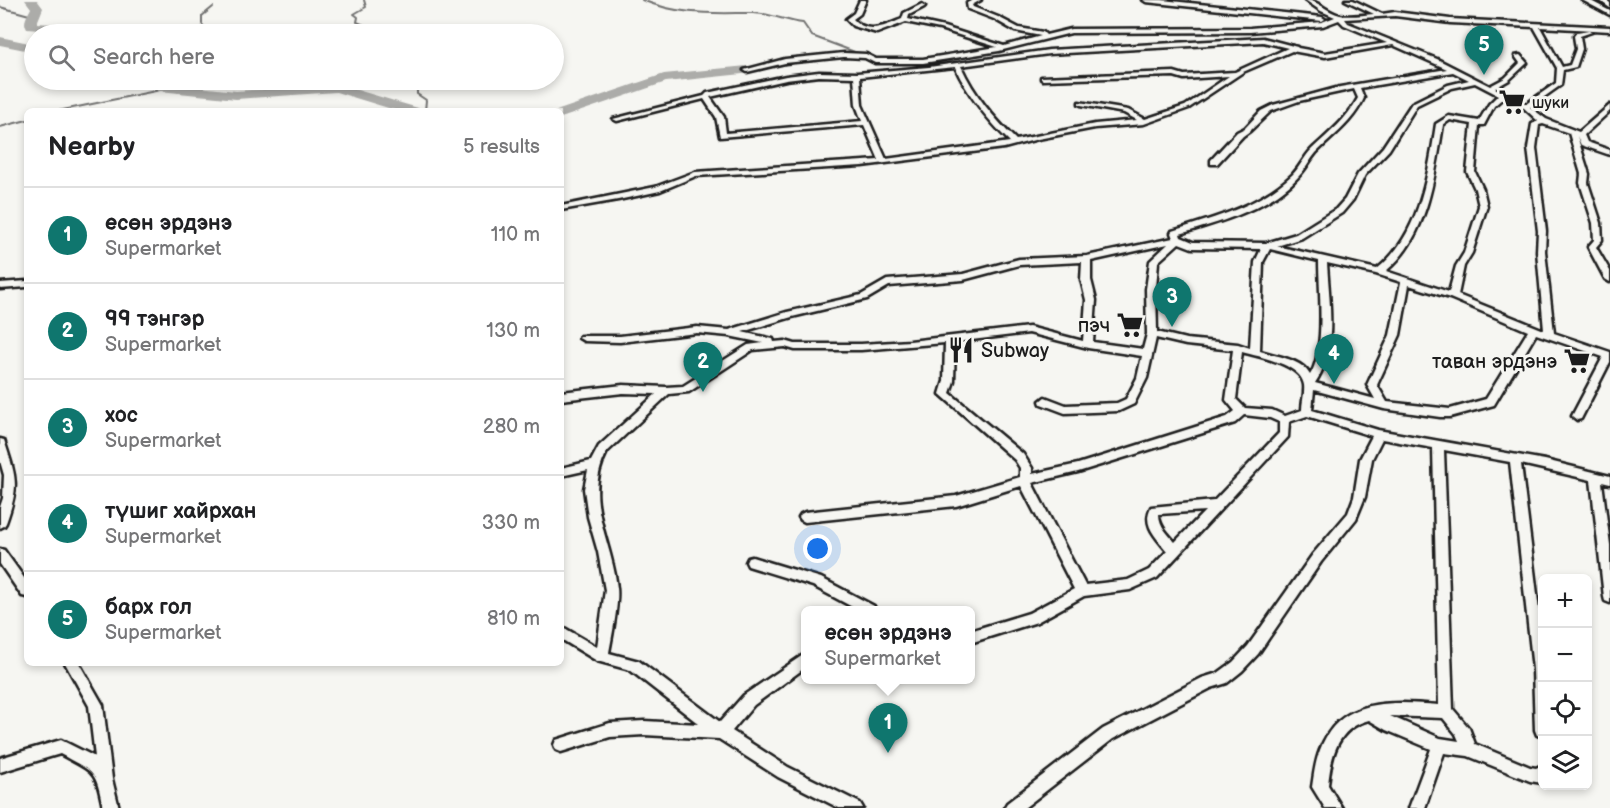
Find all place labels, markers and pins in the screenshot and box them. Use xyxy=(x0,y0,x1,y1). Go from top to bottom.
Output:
pin: 5 xyxy=(1464,26,1504,75)
supermarket icon: шуки xyxy=(1497,87,1527,117)
place label: шуки xyxy=(1532,94,1569,113)
pin: 3 xyxy=(1152,278,1192,327)
supermarket icon: пэч xyxy=(1115,310,1145,340)
place label: пэч xyxy=(1078,314,1110,338)
pin: 4 xyxy=(1314,334,1354,384)
restaurant icon: Subway xyxy=(946,335,976,365)
place label: Subway xyxy=(981,339,1049,363)
pin: 2 xyxy=(684,342,722,392)
supermarket icon: таван эрдэнэ xyxy=(1562,346,1592,376)
place label: таван эрдэнэ xyxy=(1432,350,1557,374)
pin: 1 xyxy=(868,704,908,753)

